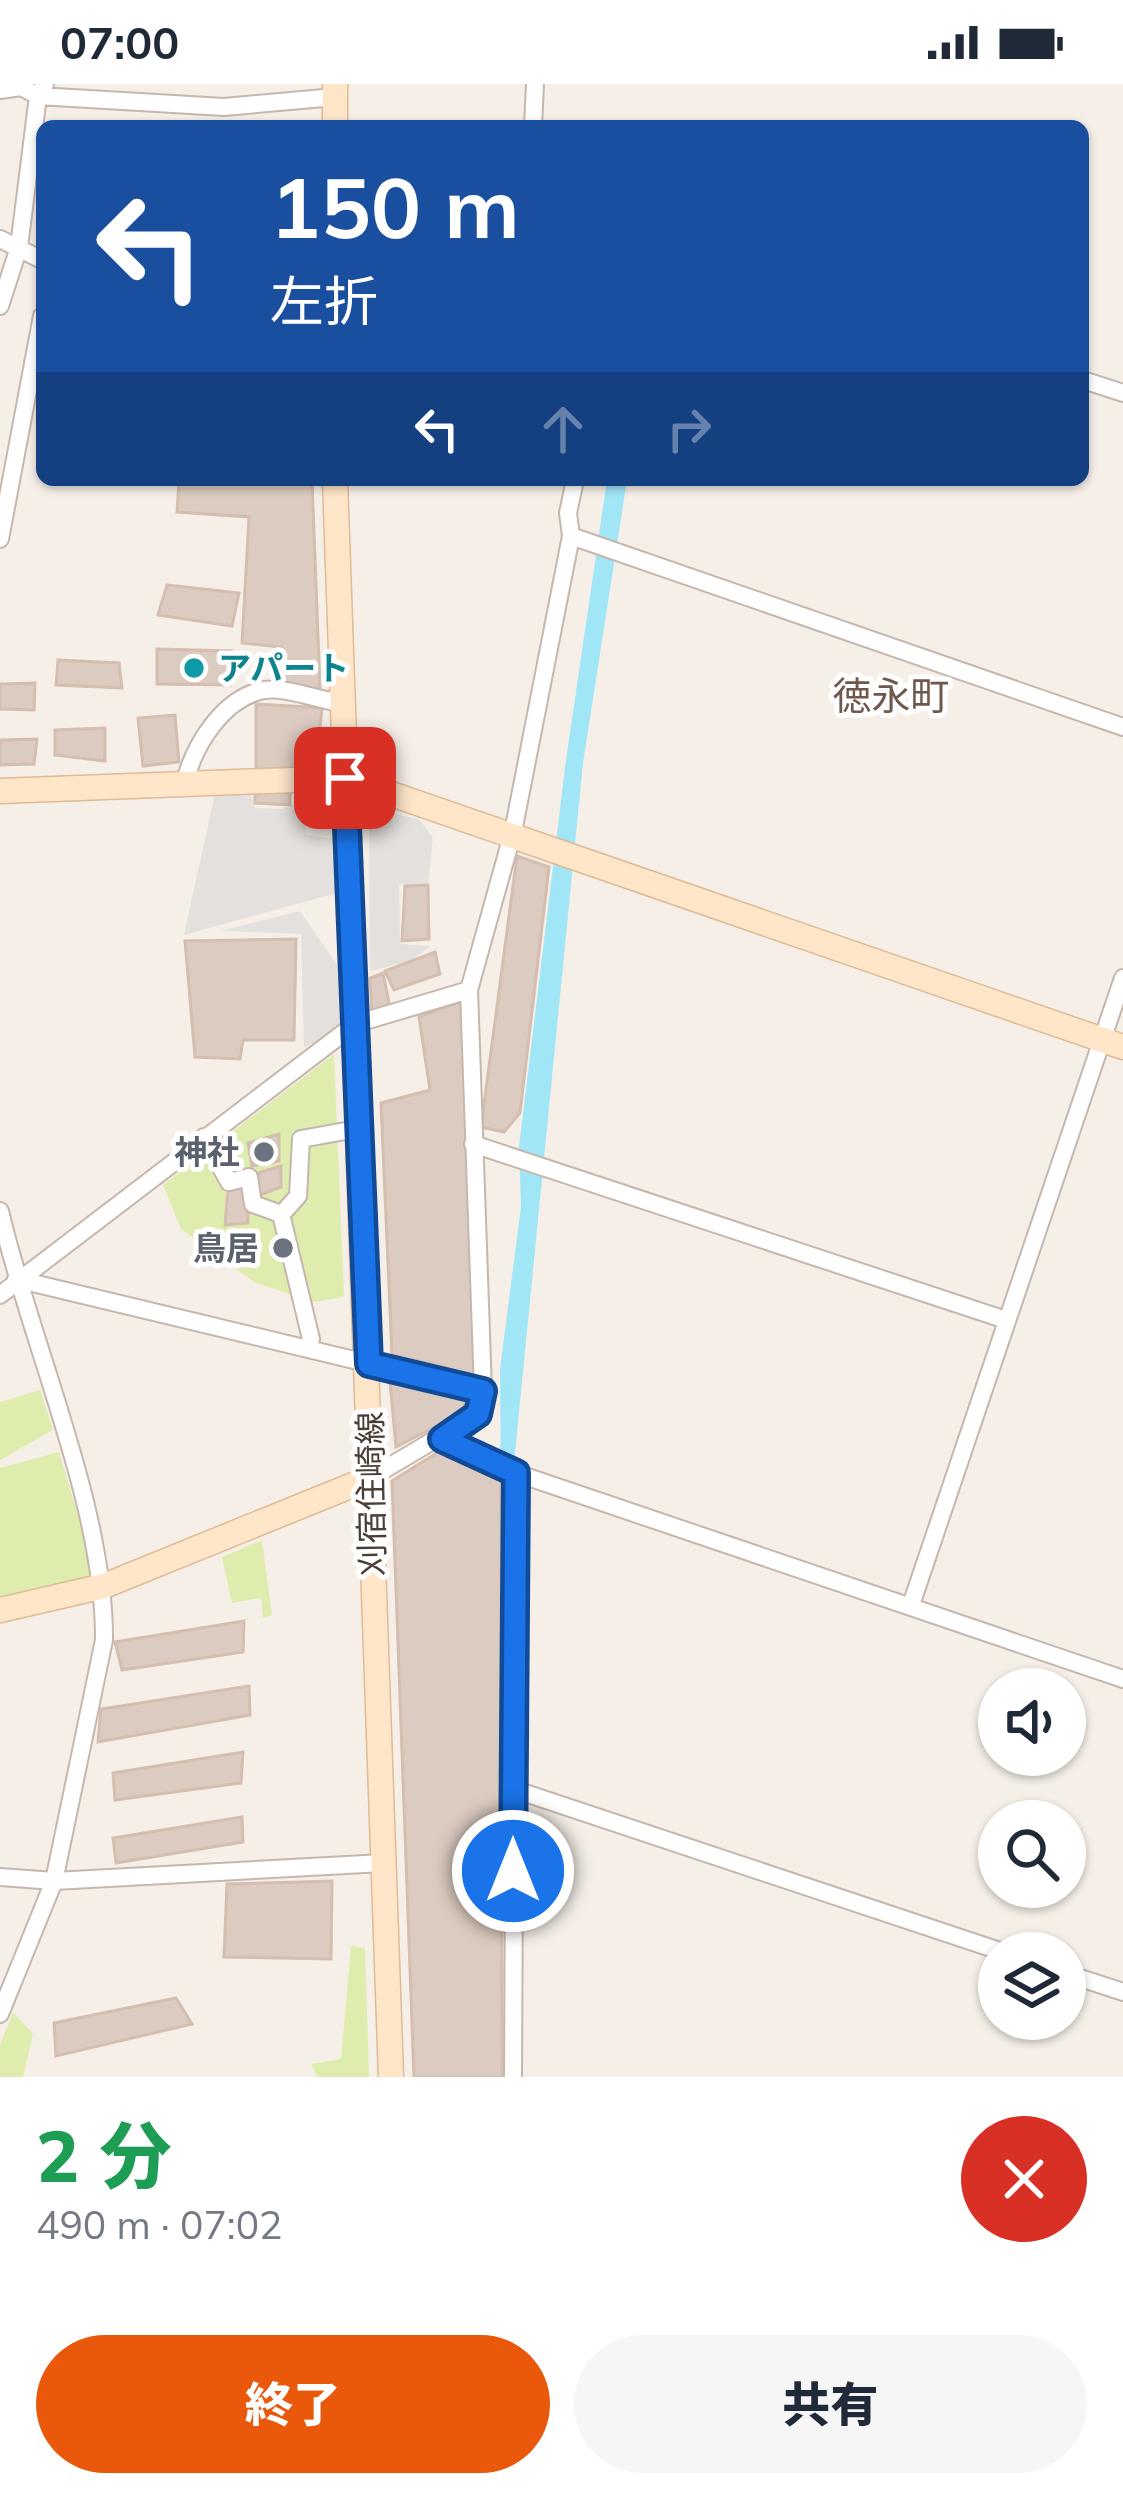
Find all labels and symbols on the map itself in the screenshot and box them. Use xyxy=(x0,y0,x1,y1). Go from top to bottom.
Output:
place label: アパート xyxy=(218,647,349,688)
marker: アパート xyxy=(181,655,207,681)
district label: 徳永町 xyxy=(832,671,950,720)
pin xyxy=(294,727,396,829)
place label: 神社 xyxy=(174,1131,240,1172)
marker: 神社 xyxy=(251,1139,277,1165)
place label: 鳥居 xyxy=(193,1227,259,1268)
marker: 鳥居 xyxy=(270,1235,296,1261)
street label: 刈宿住崎線 xyxy=(349,1411,392,1577)
position arrow xyxy=(450,1808,576,1934)

